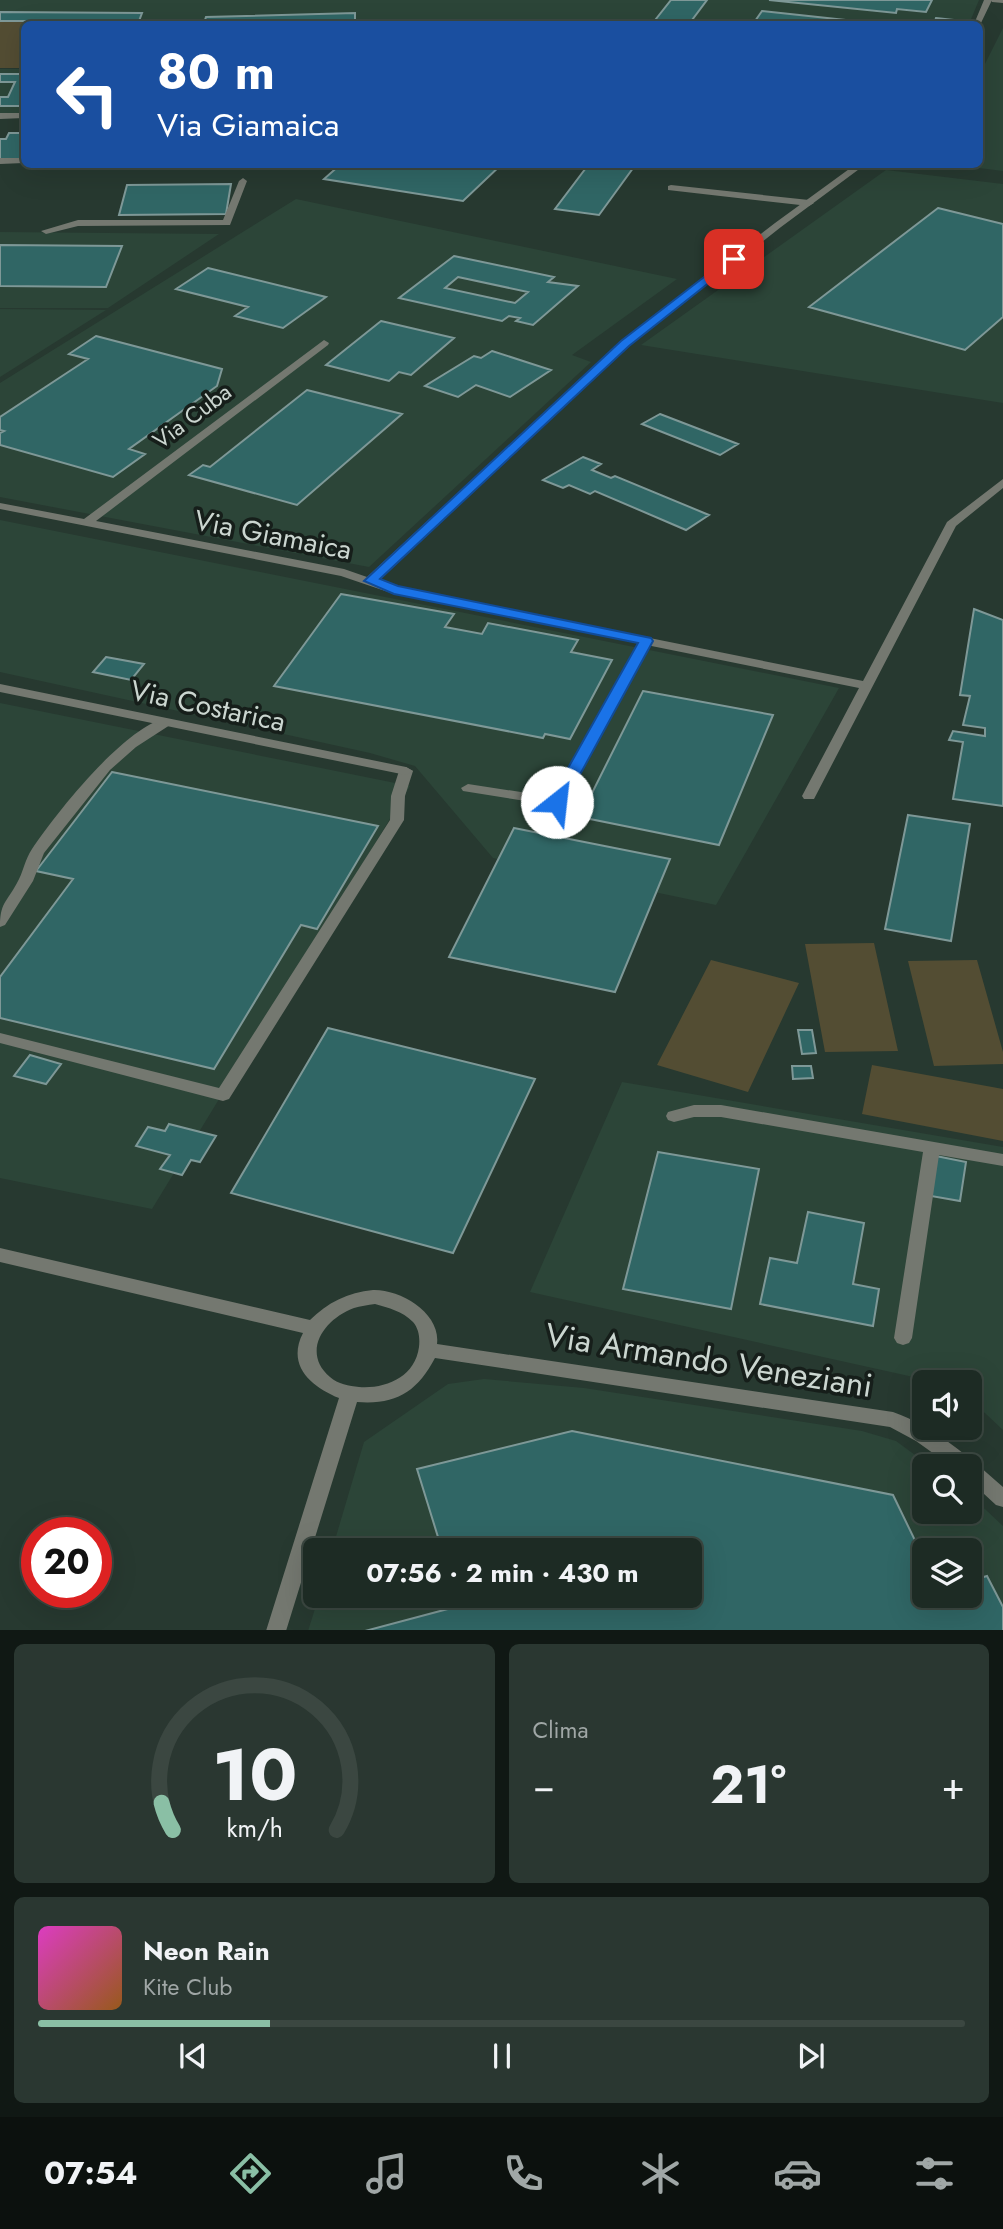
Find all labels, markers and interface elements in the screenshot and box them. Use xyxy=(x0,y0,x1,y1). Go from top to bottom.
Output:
text: 80 m xyxy=(157,37,275,107)
icon: left xyxy=(42,49,133,140)
text: Via Giamaica xyxy=(157,102,339,148)
pin xyxy=(704,229,764,289)
icon: arrive xyxy=(715,240,753,278)
street label: Via Cuba xyxy=(145,375,239,457)
street label: Via Giamaica xyxy=(191,500,355,570)
street label: Via Costarica xyxy=(127,670,289,742)
position arrow xyxy=(520,765,594,839)
street label: Via Armando Veneziani xyxy=(542,1311,876,1409)
map controls xyxy=(912,1370,982,1608)
button: sound xyxy=(912,1370,982,1440)
button: search xyxy=(912,1454,982,1524)
speed limit sign: 20 xyxy=(21,1517,112,1608)
button: layers xyxy=(912,1538,982,1608)
text: 07:56 · 2 min · 430 m xyxy=(366,1554,639,1592)
text: Clima xyxy=(533,1713,589,1747)
text: 10 xyxy=(212,1722,297,1827)
text: 21° xyxy=(710,1747,786,1823)
text: − xyxy=(533,1758,555,1813)
text: + xyxy=(942,1758,965,1813)
text: km/h xyxy=(226,1809,283,1845)
text: Neon Rain xyxy=(143,1932,270,1970)
text: Kite Club xyxy=(143,1970,232,2004)
icon: previous xyxy=(174,2037,212,2075)
icon: pause xyxy=(483,2037,521,2075)
icon: next xyxy=(792,2037,830,2075)
icon: directions xyxy=(226,2149,275,2198)
icon: music xyxy=(362,2149,411,2198)
icon: phone xyxy=(499,2149,548,2198)
icon: climate xyxy=(636,2149,685,2198)
icon: car xyxy=(773,2149,822,2198)
icon: filters xyxy=(910,2149,959,2198)
text: 07:54 xyxy=(44,2150,138,2196)

